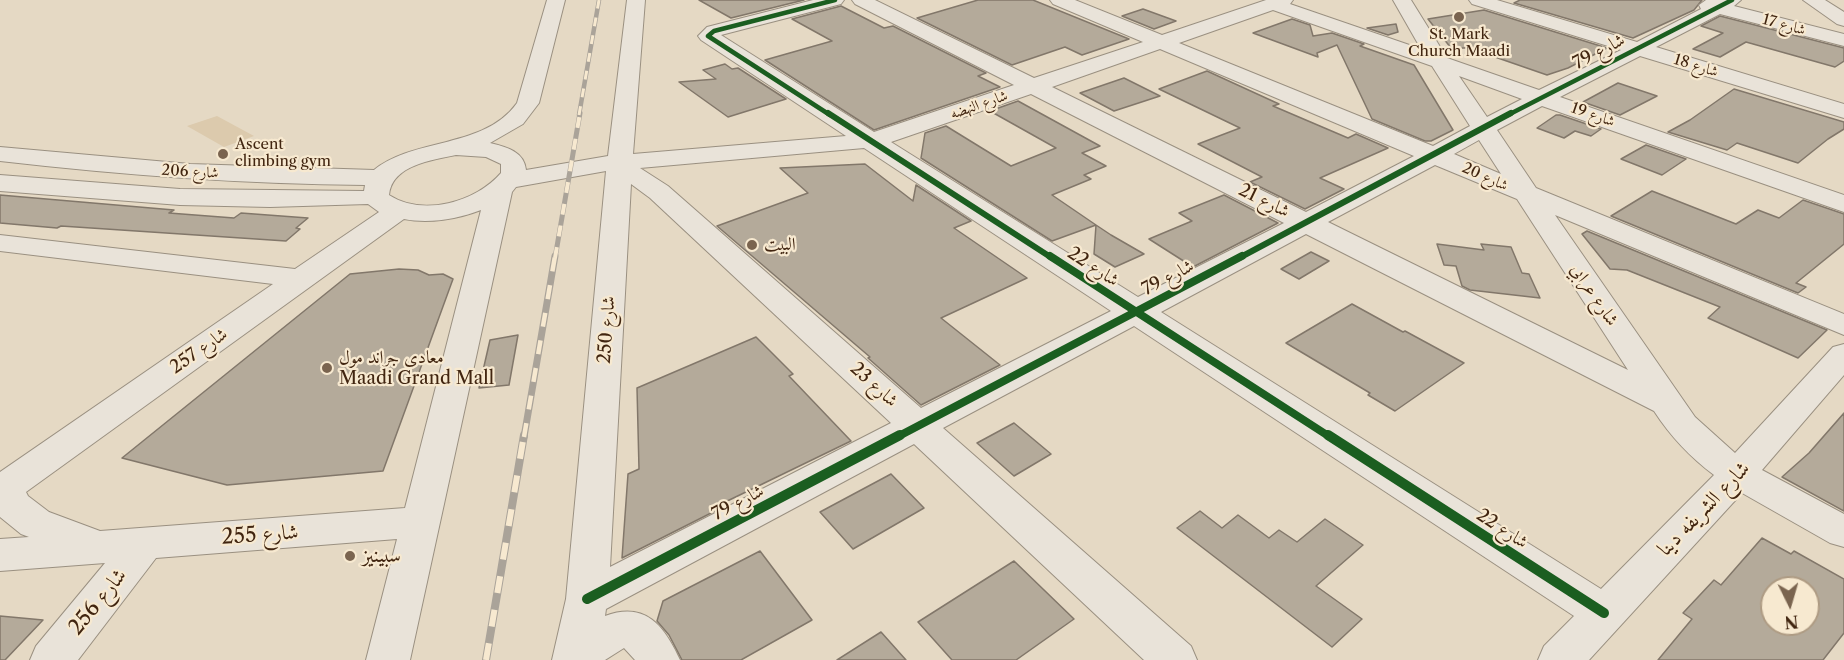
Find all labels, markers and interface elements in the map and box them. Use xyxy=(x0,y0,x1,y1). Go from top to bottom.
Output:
marker: St. Mark Church Maadi xyxy=(1452,10,1466,24)
street label: شارع 17 xyxy=(1761,11,1807,39)
place label: St. Mark Church Maadi xyxy=(1408,26,1510,61)
street label: شارع 79 xyxy=(1569,29,1629,75)
street label: شارع 18 xyxy=(1672,51,1720,81)
street label: شارع النهضه xyxy=(948,87,1010,123)
street label: شارع 19 xyxy=(1569,99,1617,131)
place label: Ascent climbing gym xyxy=(235,136,331,171)
marker: Ascent climbing gym xyxy=(216,147,230,161)
street label: شارع 20 xyxy=(1459,159,1511,195)
street label: شارع 206 xyxy=(161,162,219,182)
street label: شارع 21 xyxy=(1235,179,1293,223)
place label: البيت xyxy=(764,234,796,256)
marker: البيت xyxy=(745,238,759,252)
street label: شارع 22 xyxy=(1063,242,1123,292)
street label: شارع 79 xyxy=(1138,255,1198,301)
street label: شارع عرابي xyxy=(1565,260,1623,330)
street label: شارع 250 xyxy=(594,296,620,364)
street label: شارع 257 xyxy=(166,324,232,378)
place label: معادى جراند مول Maadi Grand Mall xyxy=(339,347,494,389)
street label: شارع 23 xyxy=(846,358,902,412)
marker: معادى جراند مول Maadi Grand Mall xyxy=(320,361,334,375)
street label: شارع الشريفه دينا xyxy=(1653,456,1755,562)
street label: شارع 79 xyxy=(708,480,768,526)
street label: شارع 22 xyxy=(1472,504,1532,554)
street label: شارع 255 xyxy=(221,520,299,550)
place label: سبينيز xyxy=(362,543,401,569)
marker: سبينيز xyxy=(343,549,357,563)
street label: شارع 256 xyxy=(64,564,132,640)
north arrow xyxy=(1760,576,1820,636)
text: N xyxy=(1784,611,1799,633)

